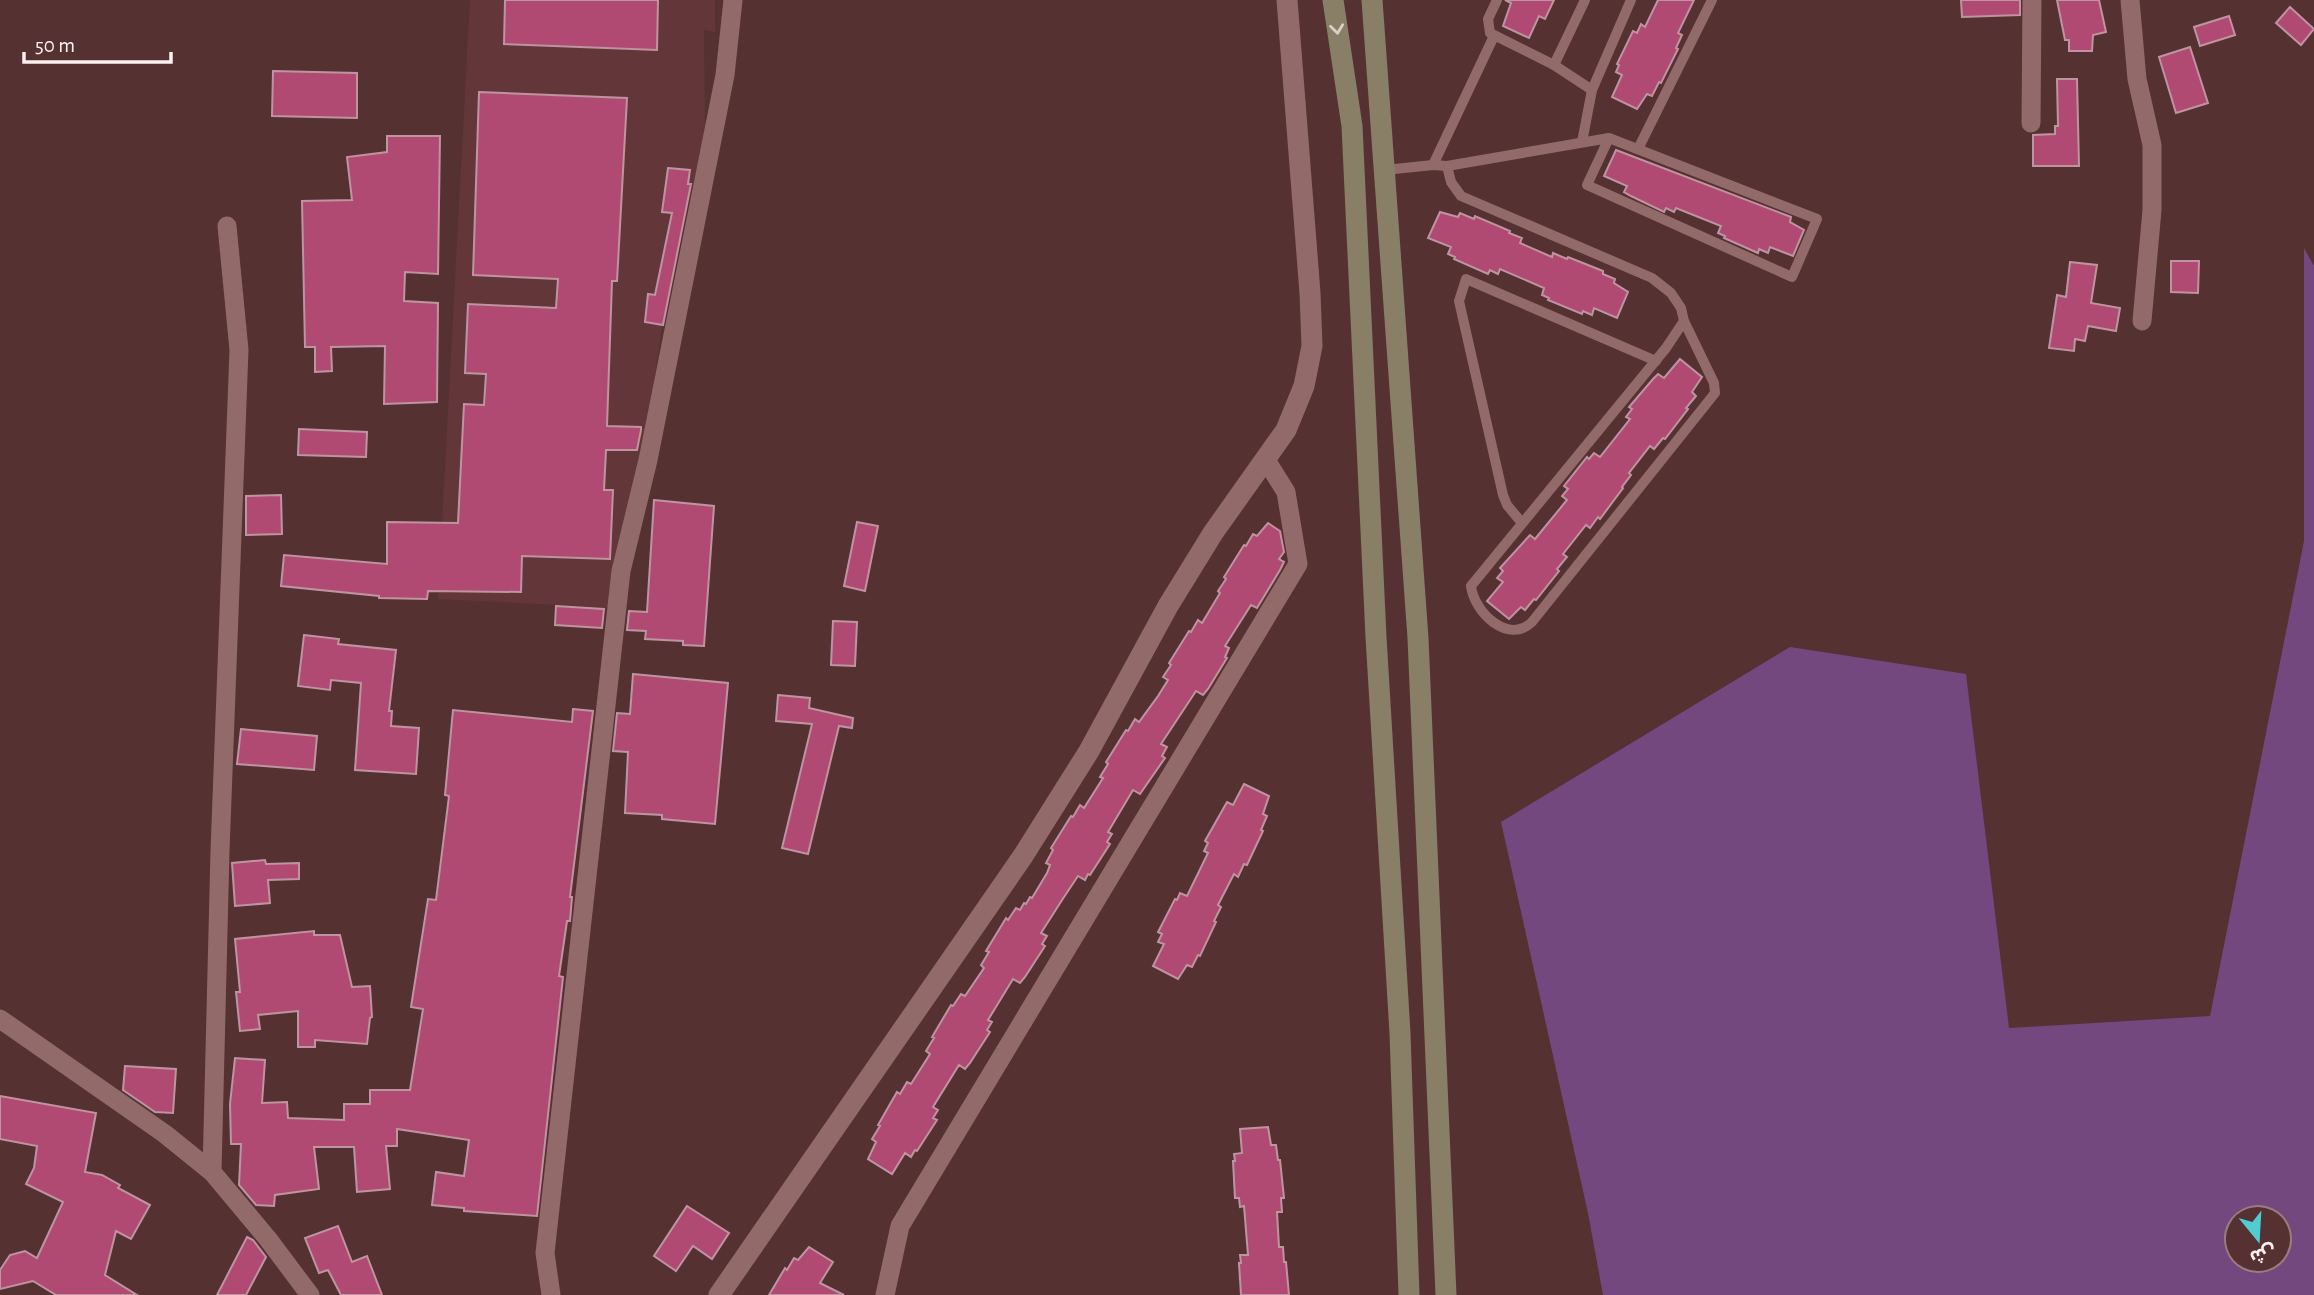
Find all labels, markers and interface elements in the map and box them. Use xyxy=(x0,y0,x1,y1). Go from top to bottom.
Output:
scale bar xyxy=(24,21,172,65)
one-way arrow xyxy=(1329,23,1344,35)
text: 50 m xyxy=(35,35,75,56)
north arrow xyxy=(2223,1204,2293,1274)
text: ش xyxy=(2247,1241,2278,1267)

